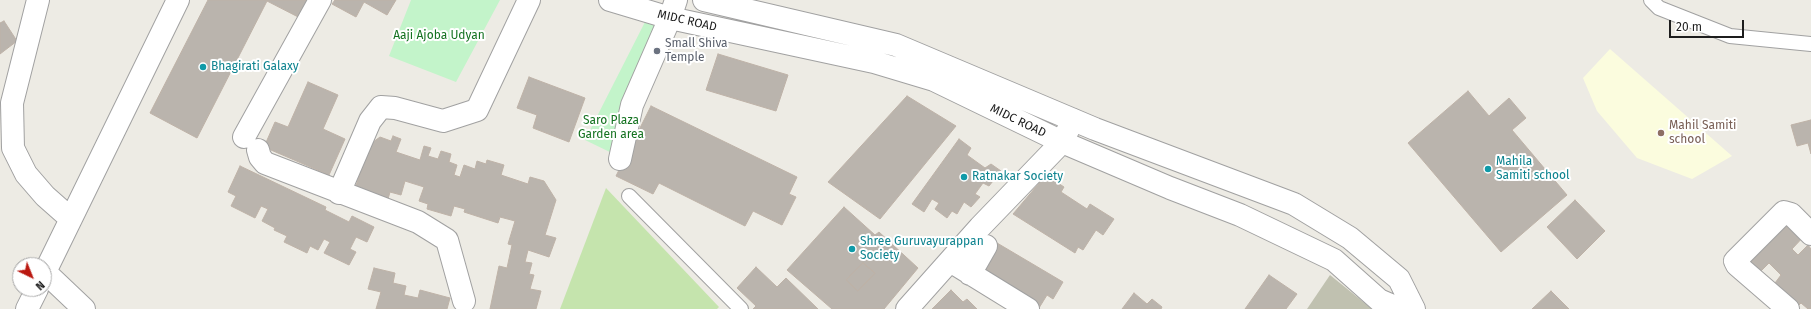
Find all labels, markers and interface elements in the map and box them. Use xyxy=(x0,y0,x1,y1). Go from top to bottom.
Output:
street label: MIDC ROAD xyxy=(656,7,718,35)
scale bar xyxy=(1671,12,1746,38)
text: 20 m xyxy=(1676,20,1702,34)
park label: Aaji Ajoba Udyan xyxy=(393,29,485,43)
place label: Small Shiva Temple xyxy=(665,37,728,65)
marker: Small Shiva Temple xyxy=(652,46,662,56)
place label: Bhagirati Galaxy xyxy=(211,60,299,74)
marker: Bhagirati Galaxy xyxy=(198,62,208,72)
street label: MIDC ROAD xyxy=(988,101,1048,141)
park label: Saro Plaza Garden area xyxy=(578,114,644,142)
place label: Mahil Samiti school xyxy=(1669,119,1736,147)
marker: Mahil Samiti school xyxy=(1656,128,1666,138)
place label: Mahila Samiti school xyxy=(1496,155,1570,183)
marker: Mahila Samiti school xyxy=(1483,164,1493,174)
place label: Ratnakar Society xyxy=(972,170,1063,184)
marker: Ratnakar Society xyxy=(959,172,969,182)
place label: Shree Guruvayurappan Society xyxy=(860,235,984,263)
marker: Shree Guruvayurappan Society xyxy=(847,244,857,254)
north arrow xyxy=(12,257,52,297)
text: N xyxy=(33,278,47,293)

